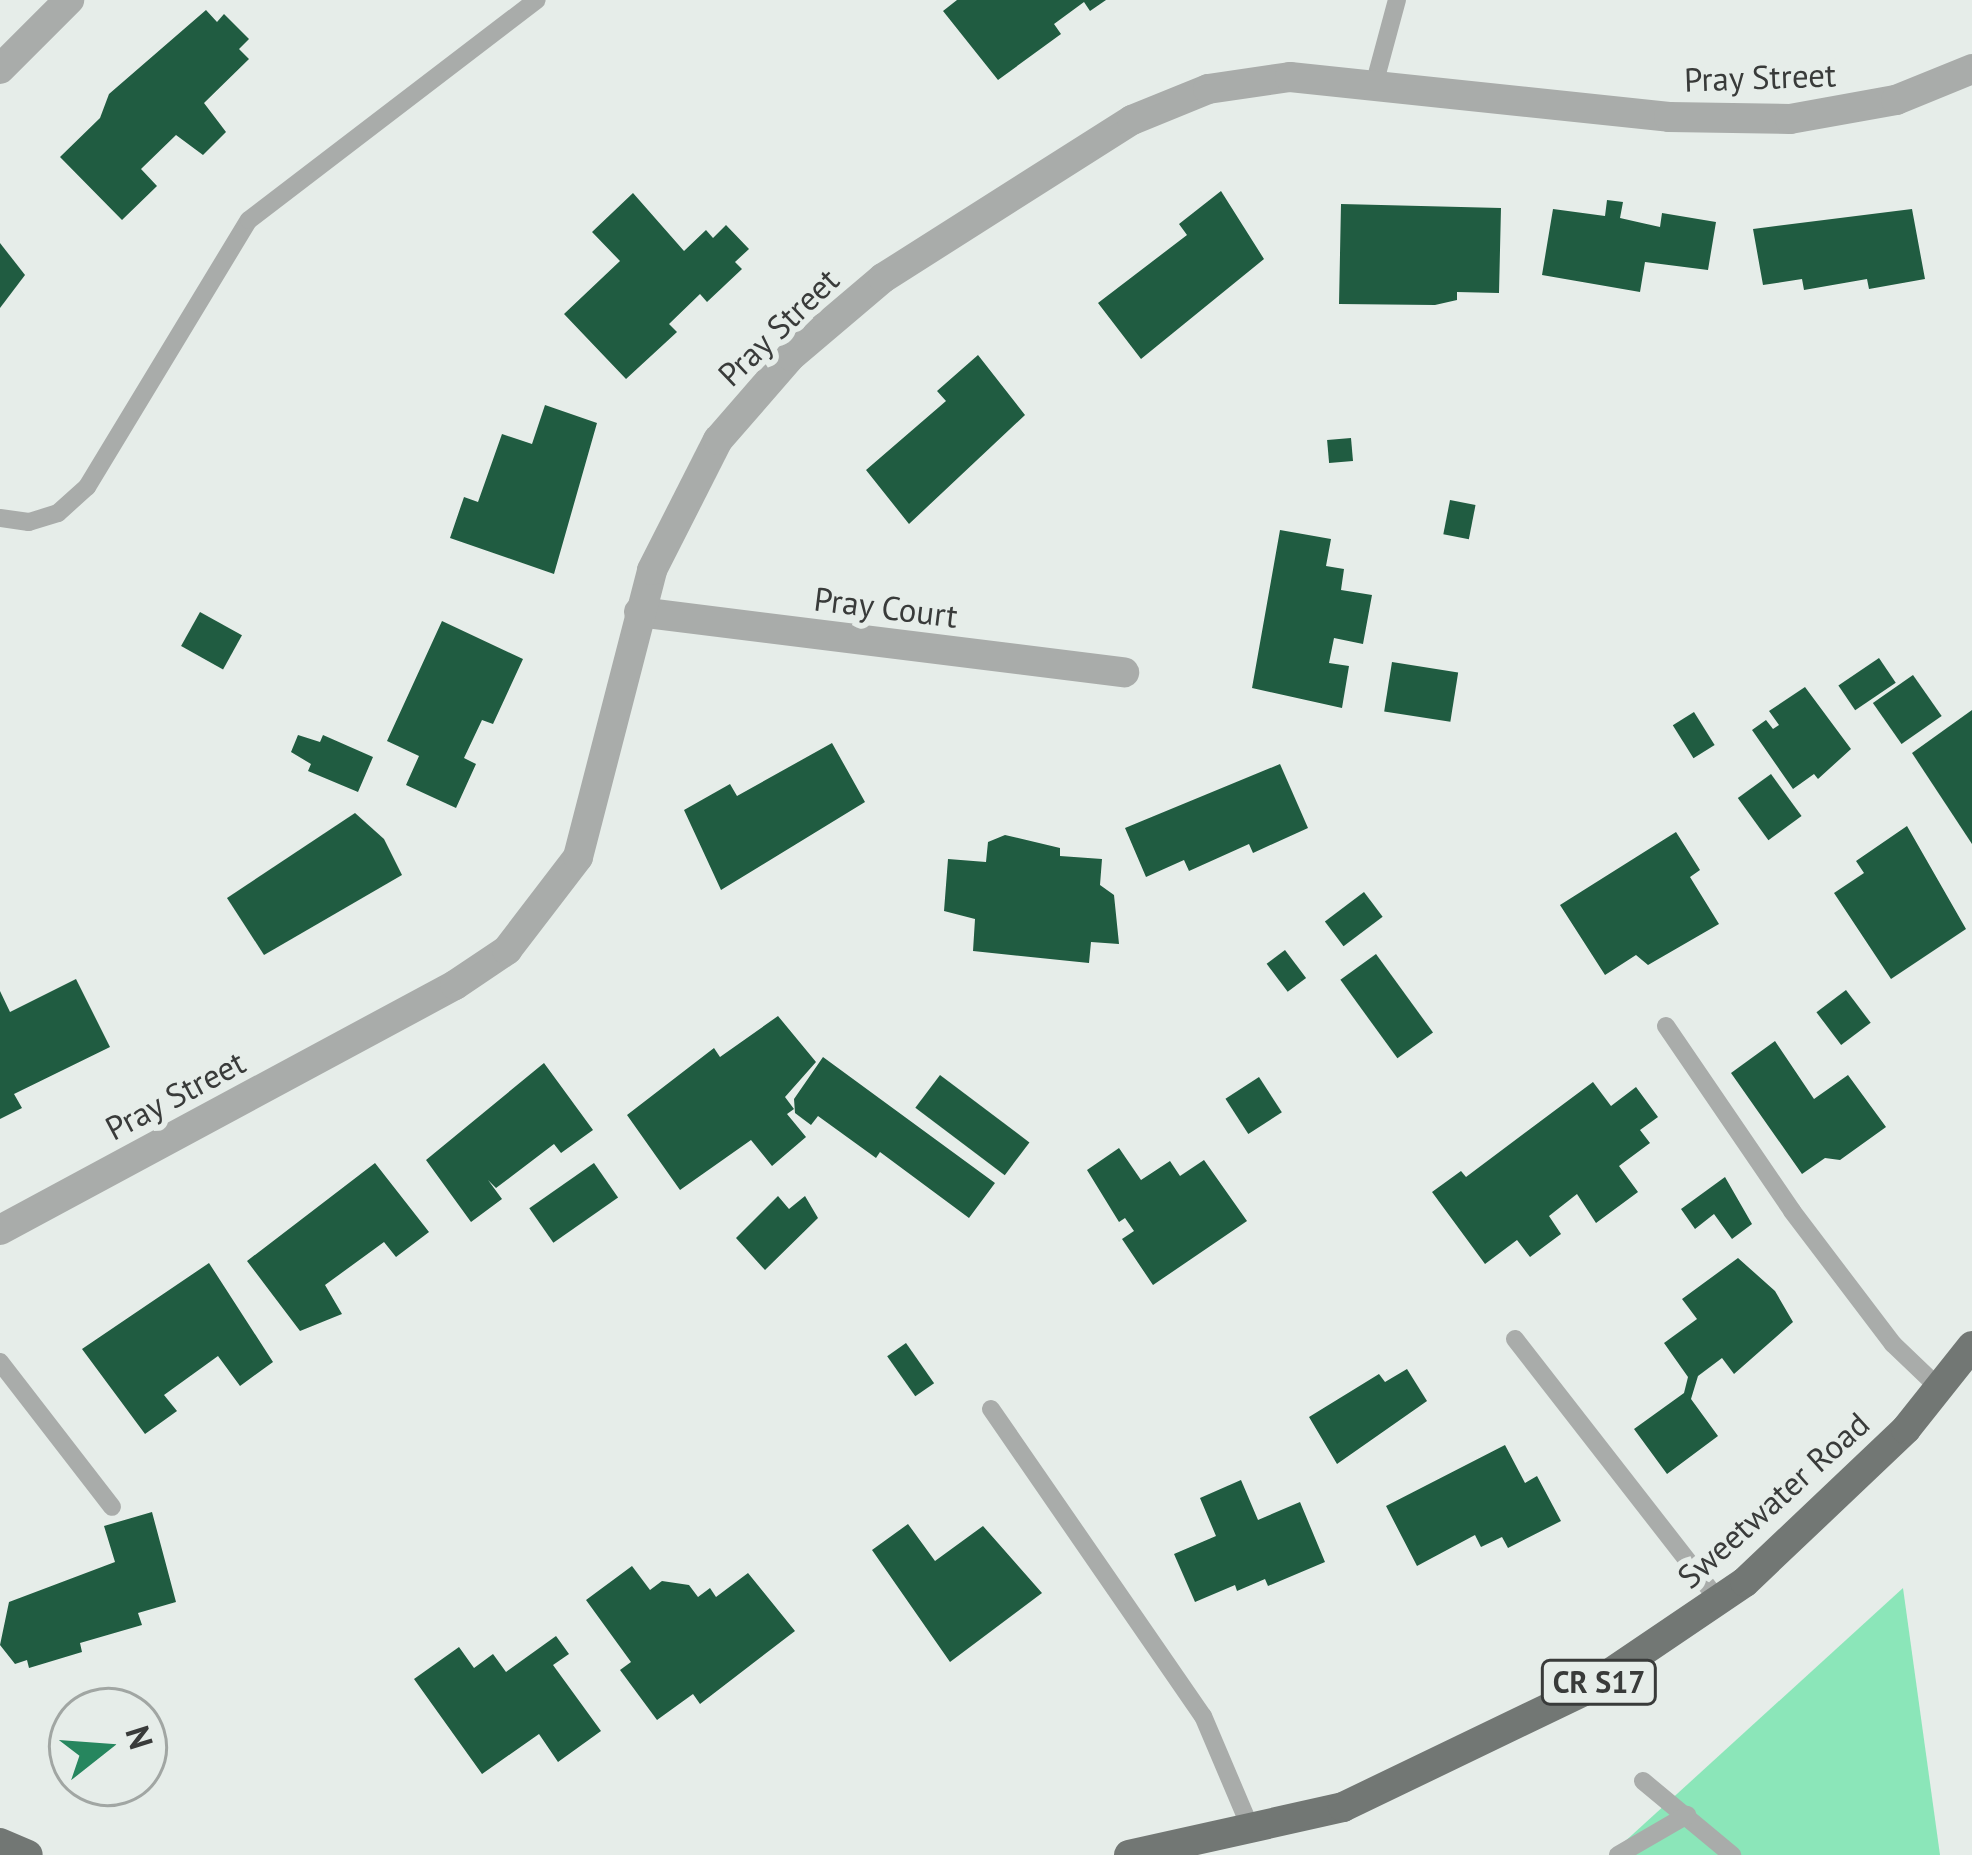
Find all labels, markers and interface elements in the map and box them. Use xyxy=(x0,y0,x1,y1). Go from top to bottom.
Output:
street label: Pray Street xyxy=(1683,55,1837,99)
street label: Pray Street xyxy=(709,259,847,395)
street label: Pray Court xyxy=(811,578,961,636)
street label: Pray Street xyxy=(98,1042,252,1148)
street label: Sweetwater Road xyxy=(1669,1404,1877,1596)
road number: CR S17 xyxy=(1539,1658,1659,1706)
north arrow xyxy=(48,1687,168,1807)
text: N xyxy=(116,1721,164,1754)

